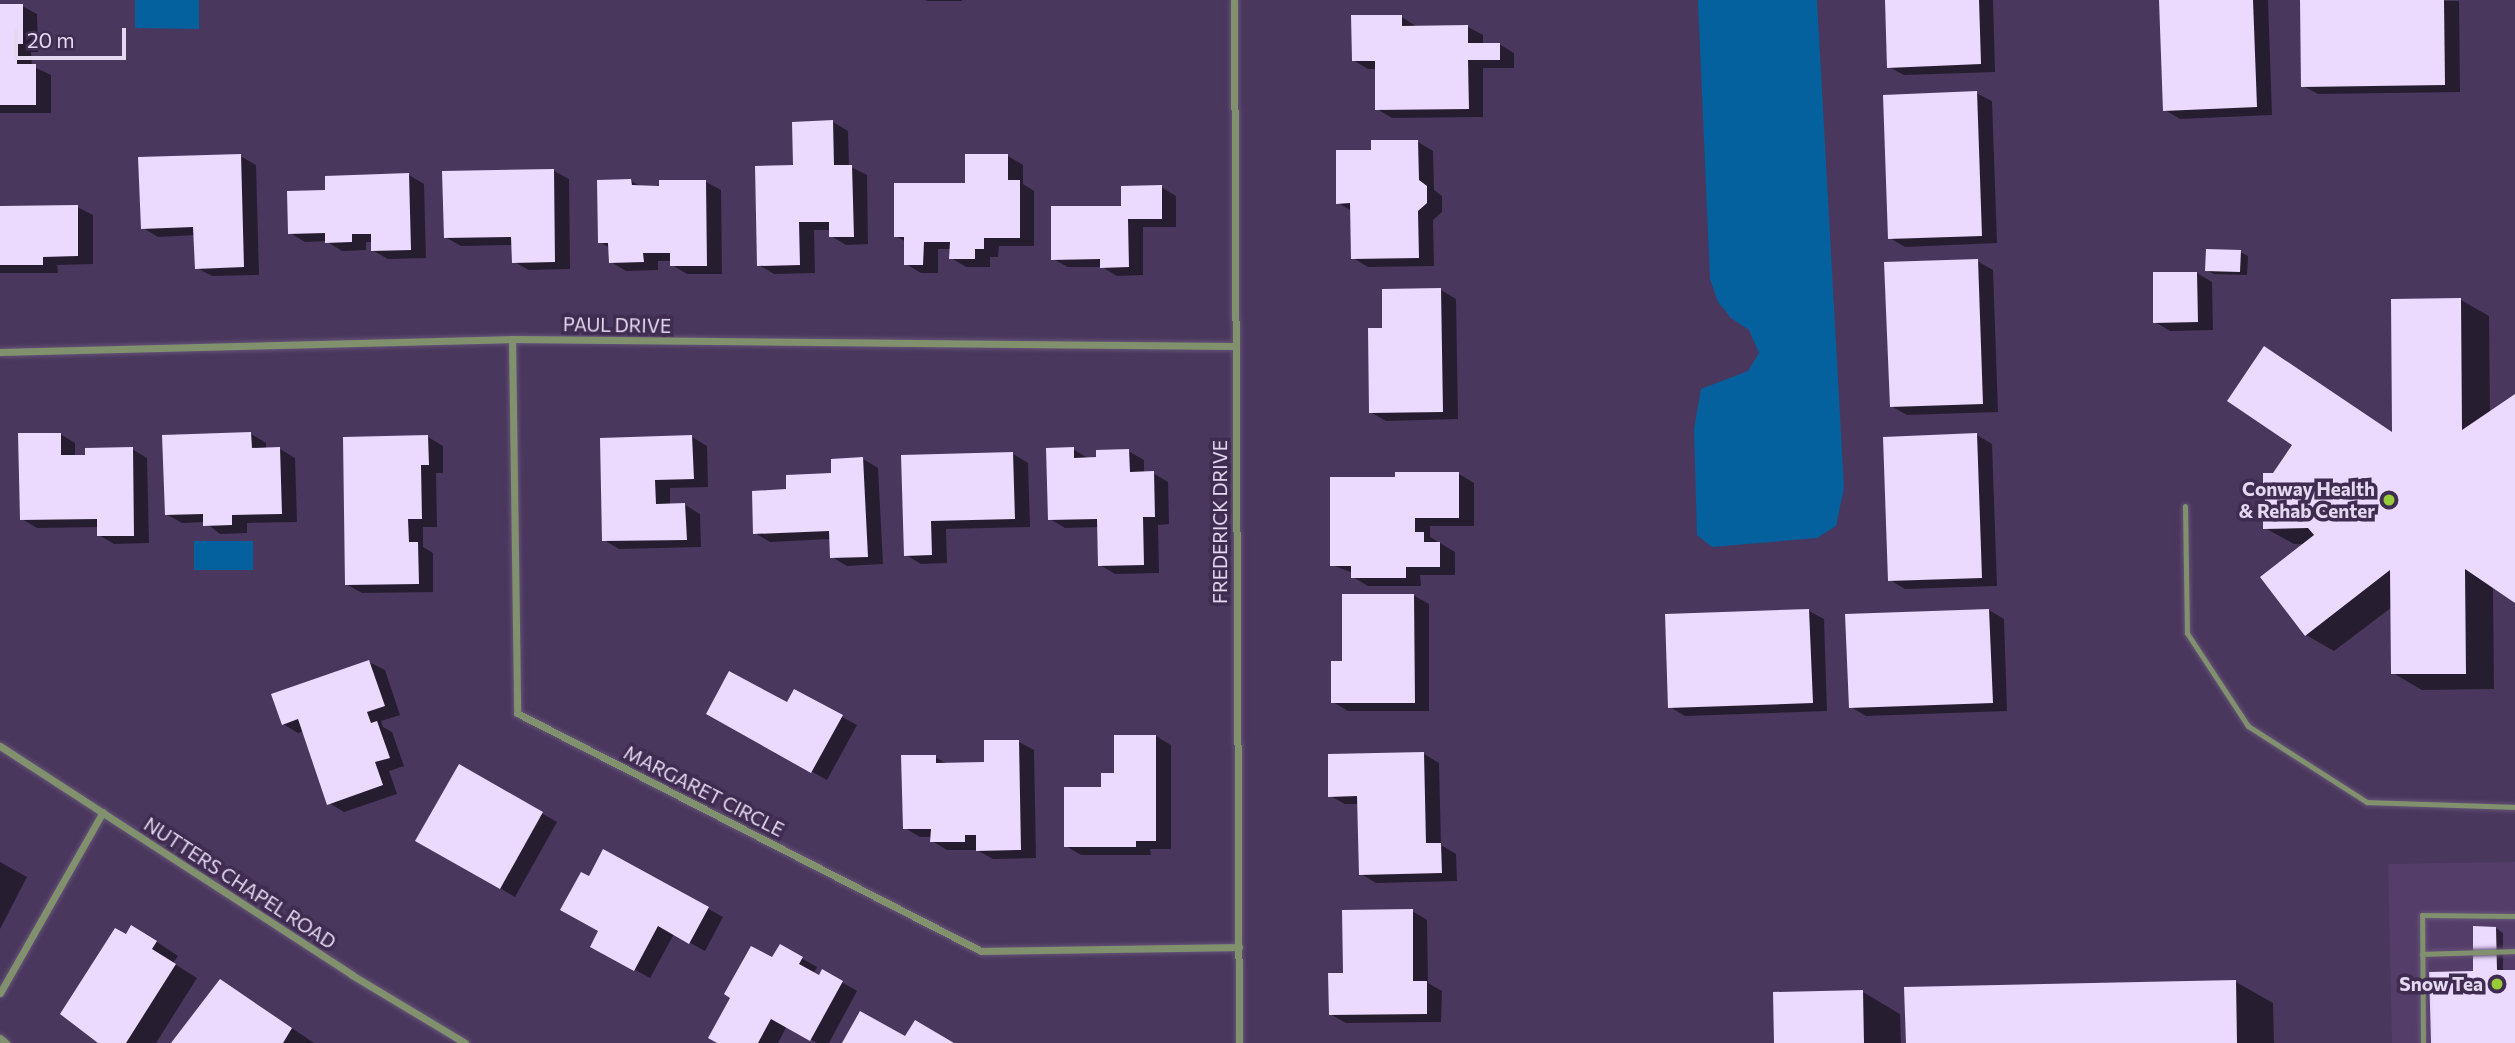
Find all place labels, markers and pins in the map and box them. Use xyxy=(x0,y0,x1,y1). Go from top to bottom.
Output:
place label: Conway Health & Rehab Center xyxy=(2239,478,2375,522)
marker: Conway Health & Rehab Center xyxy=(2381,492,2397,508)
place label: Snow Tea xyxy=(2399,973,2483,995)
marker: Snow Tea xyxy=(2489,976,2505,992)

